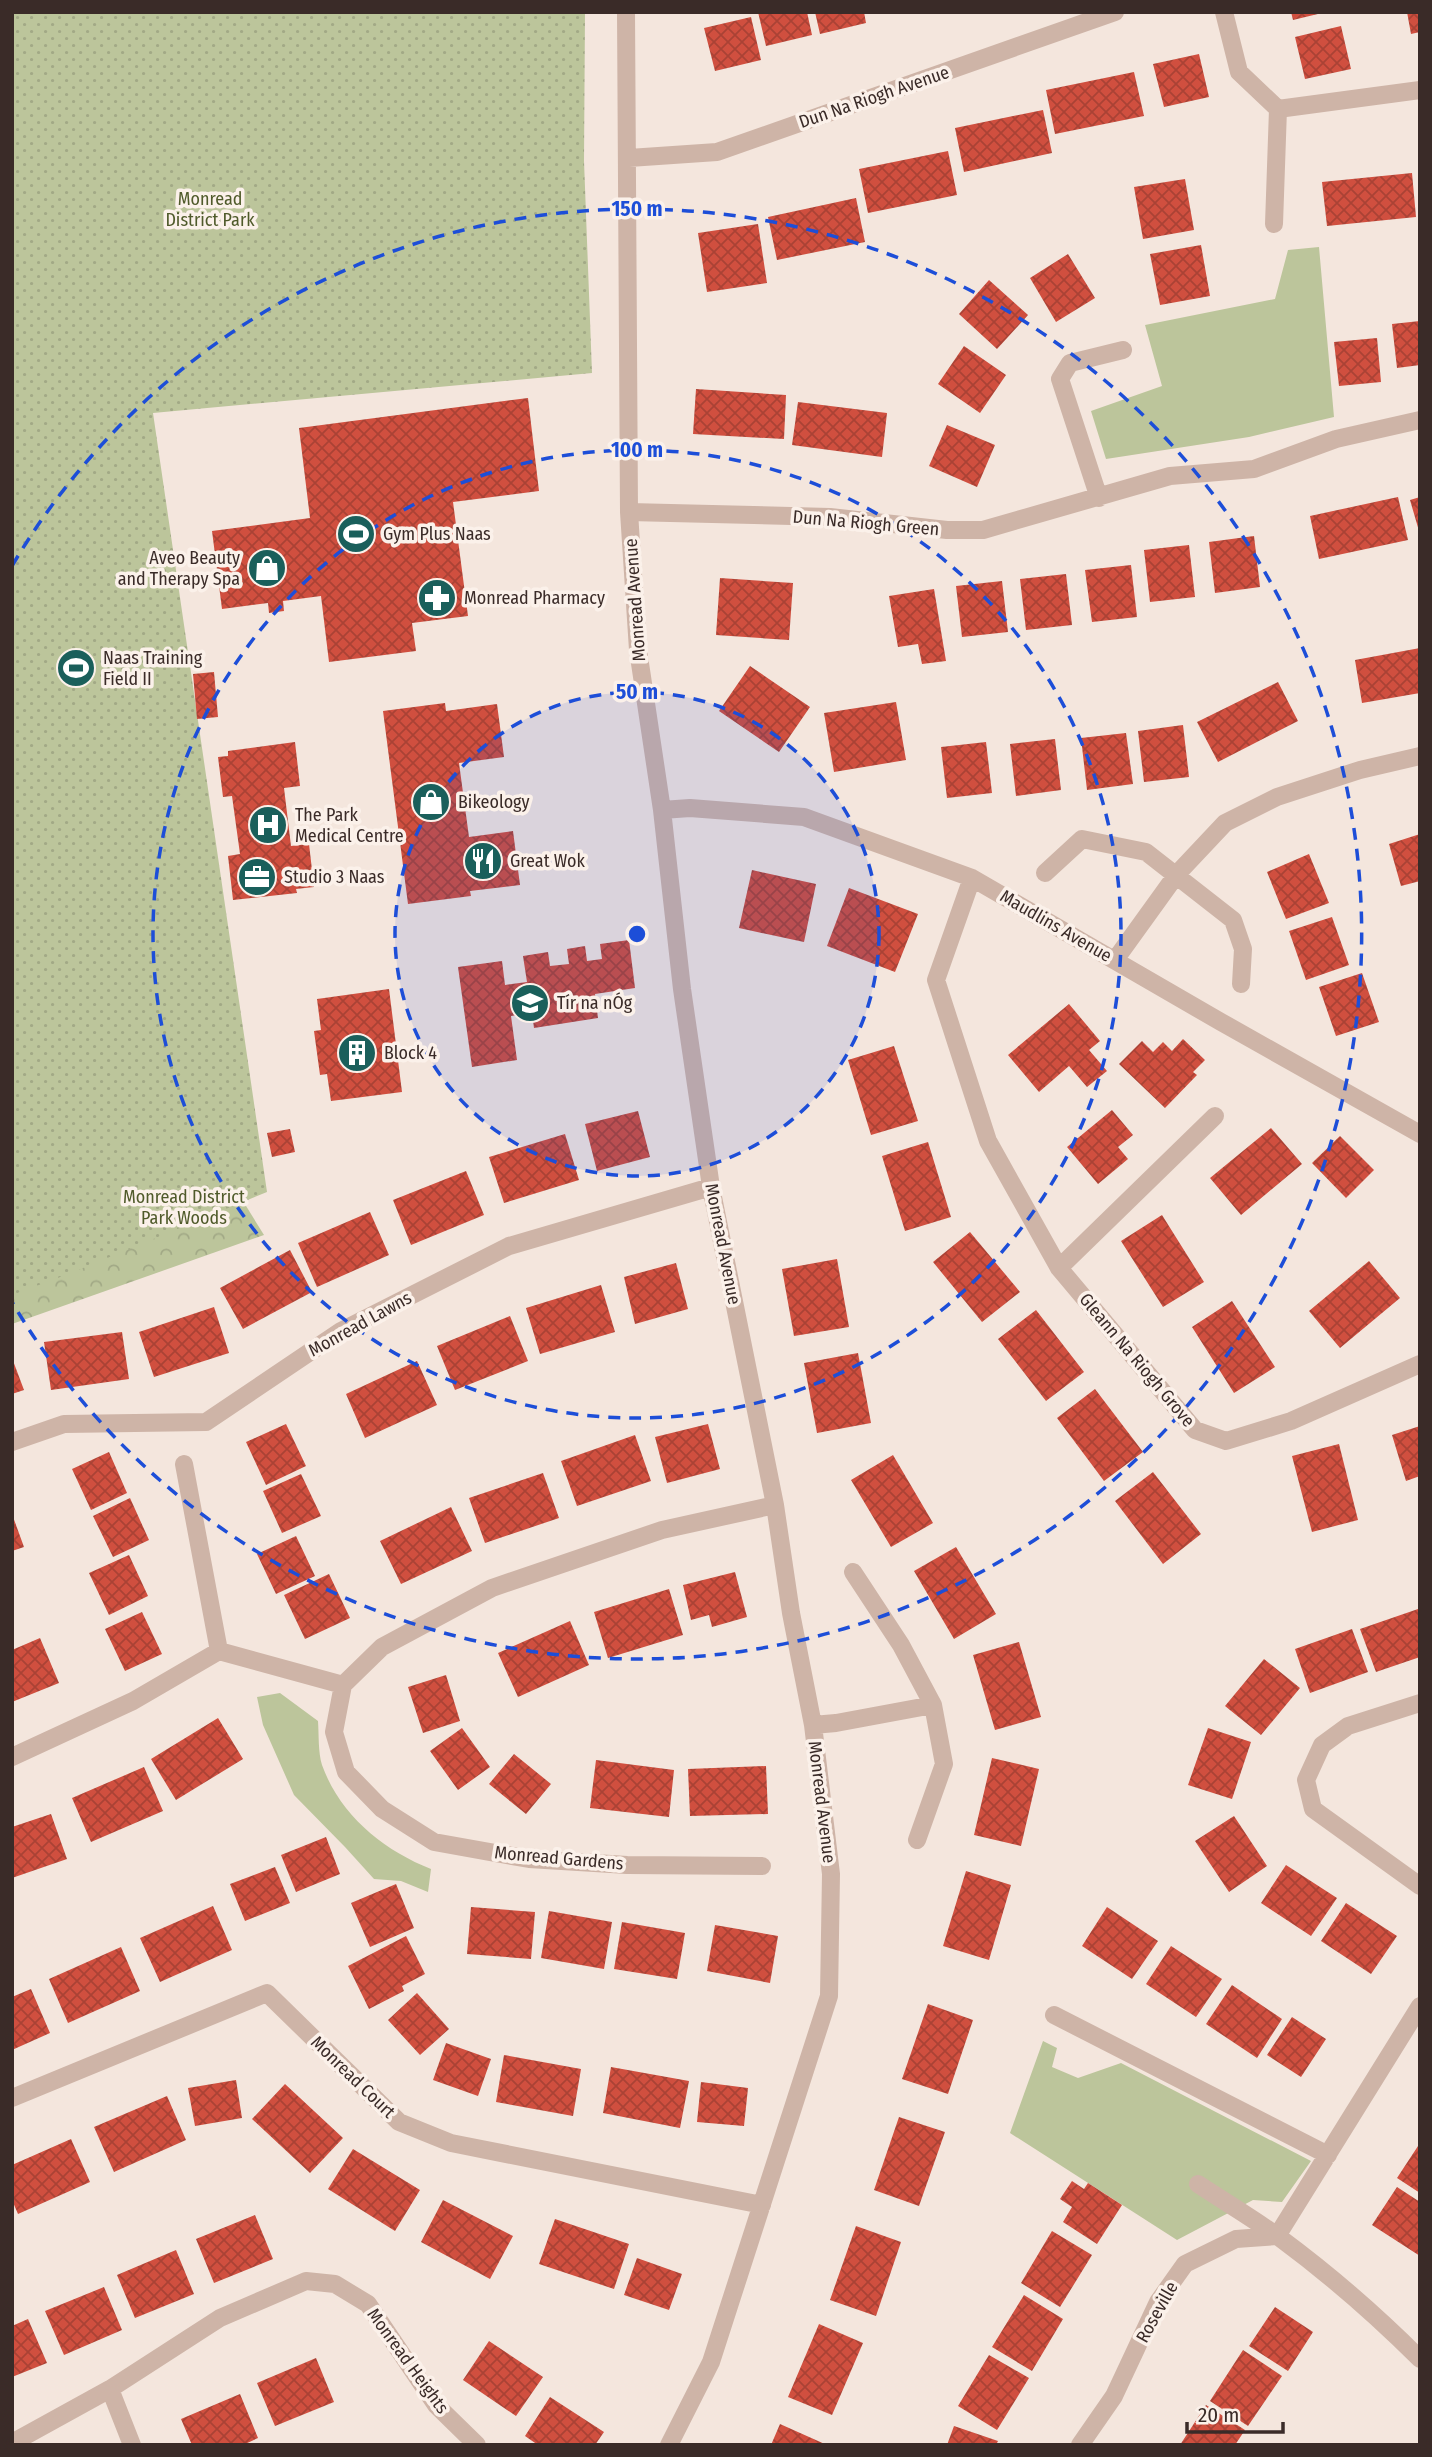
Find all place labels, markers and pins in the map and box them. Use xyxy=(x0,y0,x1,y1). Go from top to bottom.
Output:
sports icon: Gym Plus Naas xyxy=(335,513,377,555)
place label: Gym Plus Naas xyxy=(383,523,491,545)
place label: Aveo Beauty and Therapy Spa xyxy=(118,547,240,590)
shop icon: Aveo Beauty and Therapy Spa xyxy=(246,547,288,589)
pharmacy icon: Monread Pharmacy xyxy=(416,577,458,619)
place label: Monread Pharmacy xyxy=(464,587,605,609)
sports icon: Naas Training Field II xyxy=(55,647,97,689)
place label: Naas Training Field II xyxy=(103,647,203,690)
shop icon: Bikeology xyxy=(410,781,452,823)
place label: Bikeology xyxy=(458,791,530,813)
hospital icon: The Park Medical Centre xyxy=(247,804,289,846)
place label: The Park Medical Centre xyxy=(295,804,404,847)
restaurant icon: Great Wok xyxy=(462,840,504,882)
place label: Great Wok xyxy=(510,850,586,872)
office icon: Studio 3 Naas xyxy=(236,856,278,898)
place label: Studio 3 Naas xyxy=(284,866,385,888)
centre of rings xyxy=(625,922,649,946)
school or university icon: Tír na nÓg xyxy=(509,982,551,1024)
place label: Tír na nÓg xyxy=(557,992,633,1014)
building icon: Block 4 xyxy=(336,1032,378,1074)
place label: Block 4 xyxy=(384,1042,437,1064)

